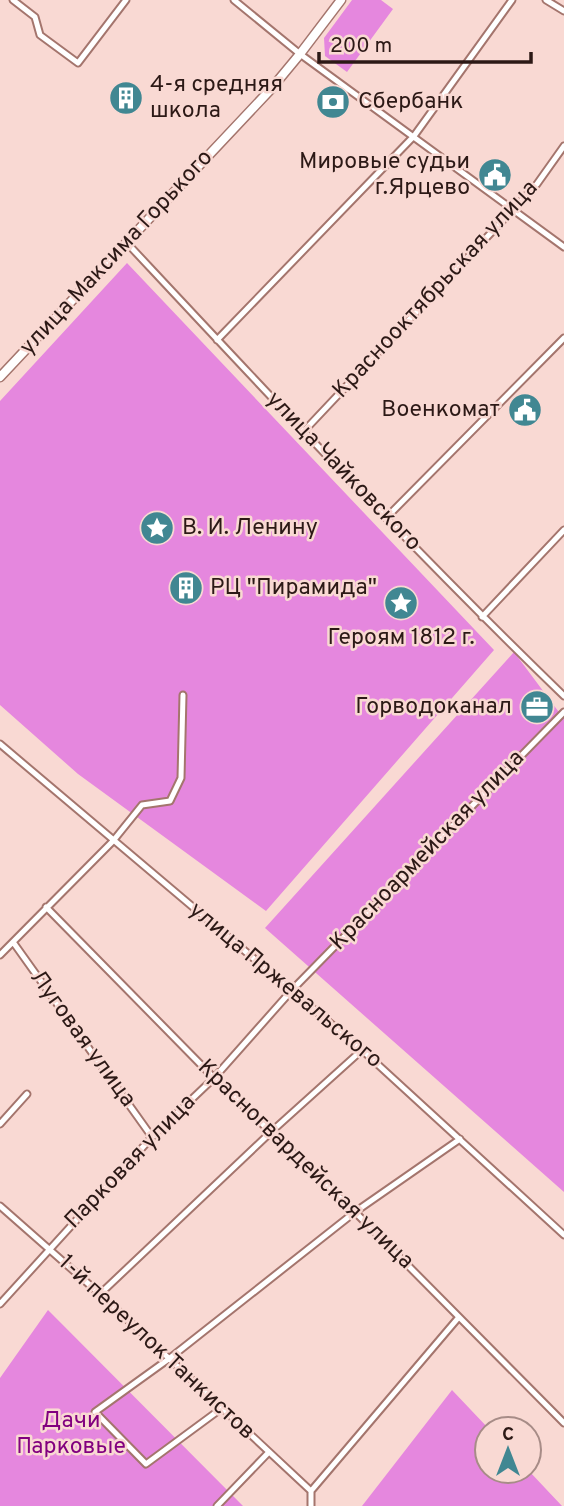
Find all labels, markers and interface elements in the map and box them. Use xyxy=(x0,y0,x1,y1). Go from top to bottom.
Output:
scale bar xyxy=(319,21,531,65)
text: 200 m xyxy=(330,33,392,60)
place label: 4-я средняя школа xyxy=(150,71,283,126)
building icon: 4-я средняя школа xyxy=(107,79,145,117)
bank icon: Сбербанк xyxy=(314,83,352,121)
place label: Сбербанк xyxy=(358,88,463,117)
street label: улица Максима Горького xyxy=(14,144,220,362)
place label: Мировые судьи г.Ярцево xyxy=(299,148,470,203)
public building icon: Мировые судьи г.Ярцево xyxy=(476,156,514,194)
street label: Краснооктябрьская улица xyxy=(327,175,545,405)
street label: улица Чайковского xyxy=(259,386,427,558)
public building icon: Военкомат xyxy=(506,391,544,429)
place label: Военкомат xyxy=(381,396,500,425)
place icon: В. И. Ленину xyxy=(138,509,176,547)
place label: В. И. Ленину xyxy=(182,514,318,543)
building icon: РЦ "Пирамида" xyxy=(167,569,205,607)
place label: РЦ "Пирамида" xyxy=(210,574,377,603)
place icon: Героям 1812 г. xyxy=(382,584,420,622)
place label: Героям 1812 г. xyxy=(327,624,475,653)
office icon: Горводоканал xyxy=(518,688,556,726)
place label: Горводоканал xyxy=(355,693,512,722)
street label: Красноармейская улица xyxy=(325,745,531,957)
street label: улица Пржевальского xyxy=(182,897,388,1075)
street label: Луговая улица xyxy=(22,965,142,1113)
street label: Красногвардейская улица xyxy=(191,1054,419,1276)
street label: Парковая улица xyxy=(59,1089,203,1235)
street label: 1-й переулок Танкистов xyxy=(51,1249,261,1447)
park label: Дачи Парковые xyxy=(16,1407,126,1462)
north arrow xyxy=(473,1415,543,1485)
text: С xyxy=(502,1423,514,1447)

